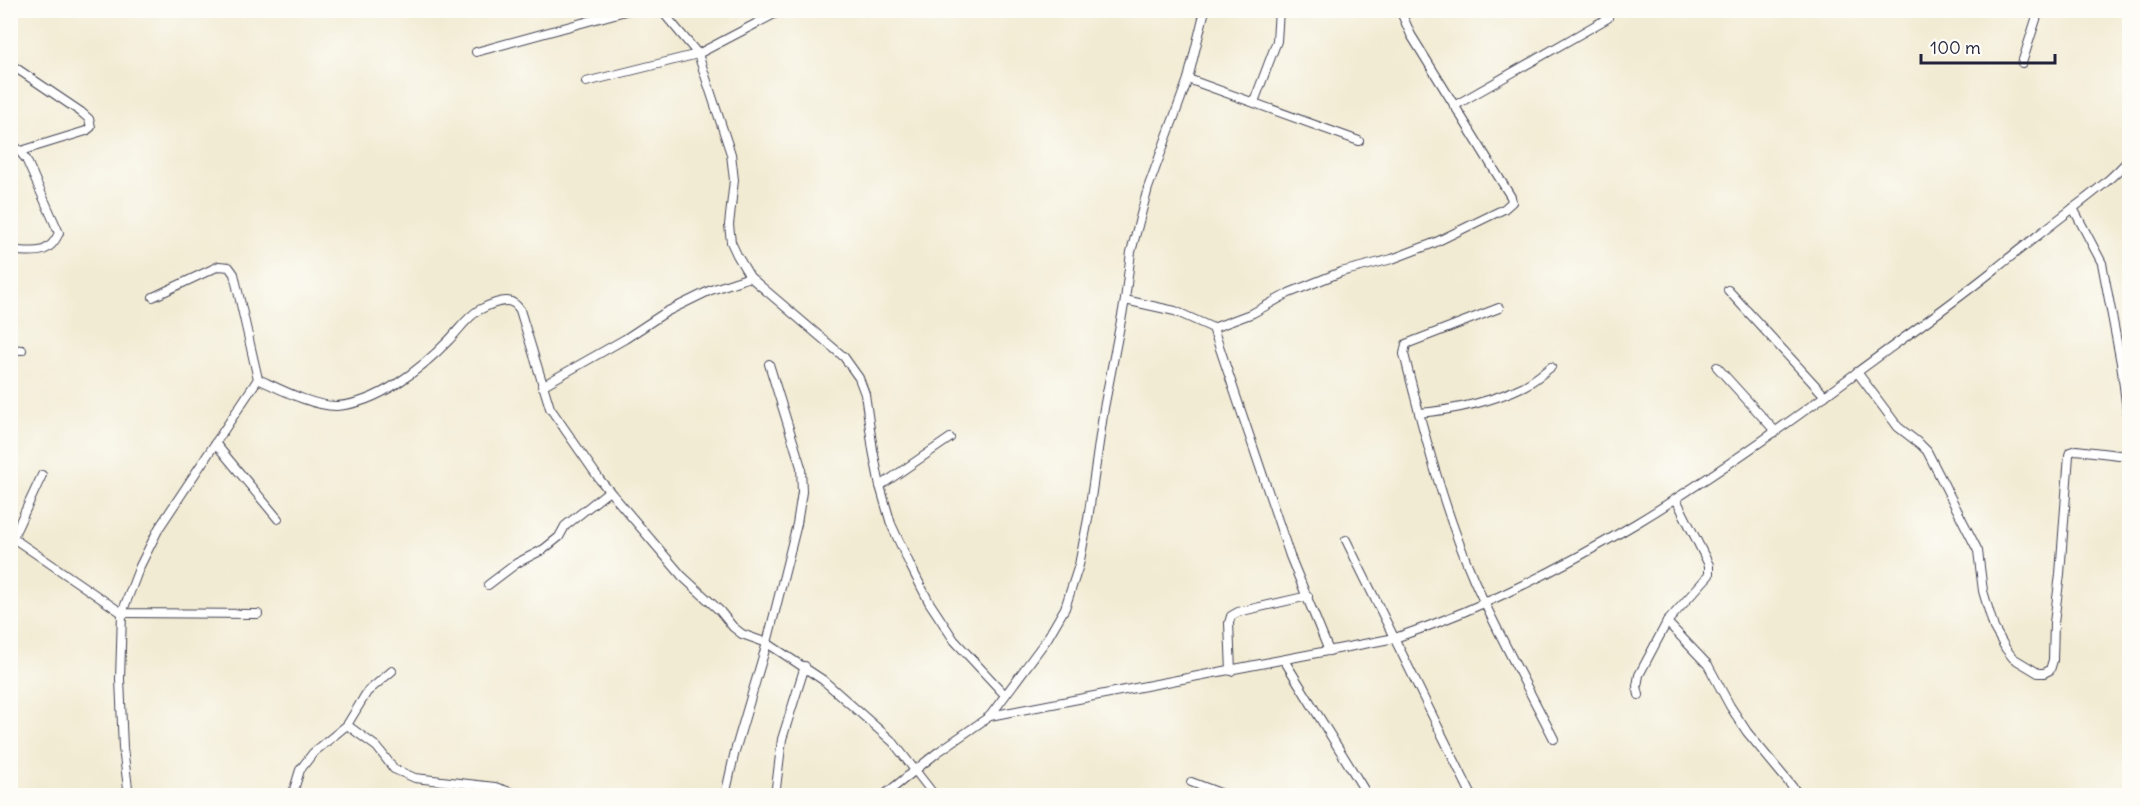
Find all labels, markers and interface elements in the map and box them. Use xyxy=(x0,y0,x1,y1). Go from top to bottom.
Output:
scale bar xyxy=(1921,27,2054,65)
text: 100 m xyxy=(1930,36,1981,59)

